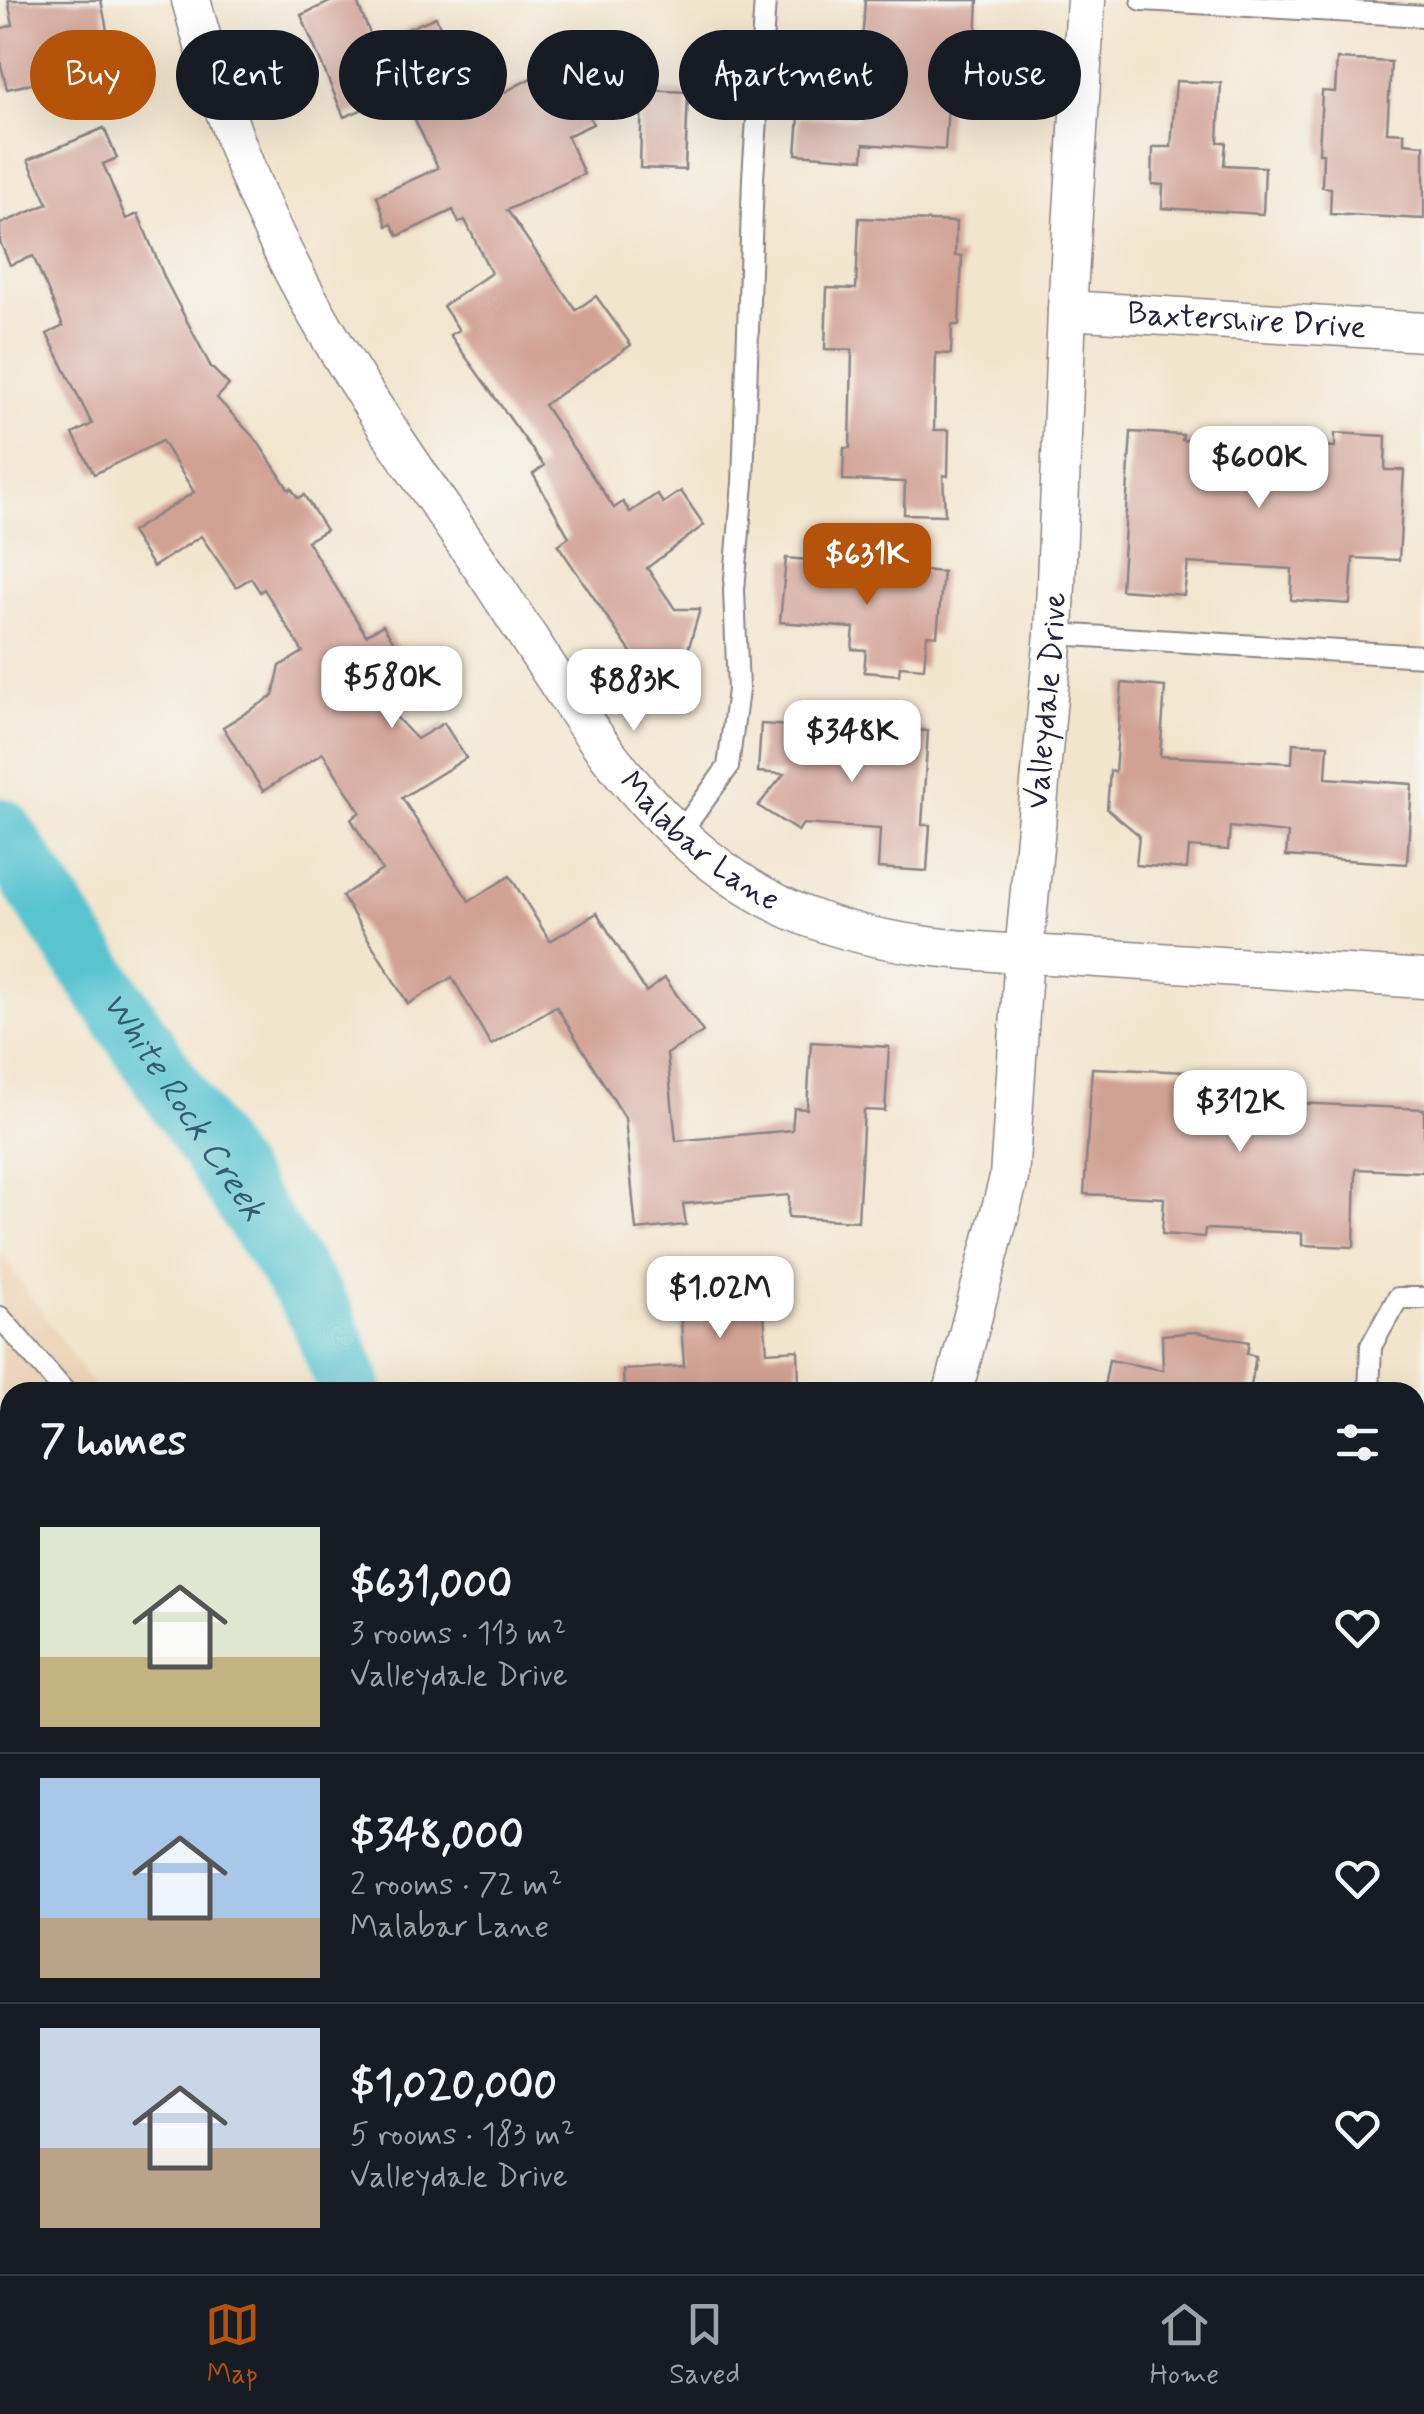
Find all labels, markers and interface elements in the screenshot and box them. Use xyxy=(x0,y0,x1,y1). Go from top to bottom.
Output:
chip: Buy xyxy=(30,30,156,120)
chip: Rent xyxy=(176,30,319,120)
chip: Filters xyxy=(339,30,507,120)
chip: New xyxy=(527,30,659,120)
chip: Apartment xyxy=(679,30,908,120)
chip: House xyxy=(928,30,1081,120)
street label: Baxtershire Drive xyxy=(1126,293,1367,349)
pin: $600K xyxy=(1189,426,1329,511)
text: $600K xyxy=(1211,437,1307,479)
pin: $631K xyxy=(797,523,937,608)
text: $631K xyxy=(825,534,909,576)
street label: Valleydale Drive xyxy=(1017,591,1077,811)
pin: $580K xyxy=(322,646,462,731)
pin: $883K xyxy=(564,649,704,734)
text: $580K xyxy=(343,657,441,699)
text: $883K xyxy=(589,660,679,702)
pin: $348K xyxy=(782,700,922,785)
text: $348K xyxy=(806,711,898,753)
street label: Malabar Lane xyxy=(609,763,787,922)
water label: White Rock Creek xyxy=(91,983,276,1230)
pin: $312K xyxy=(1170,1070,1310,1155)
text: $312K xyxy=(1196,1081,1284,1123)
pin: $1.02M xyxy=(639,1256,801,1341)
text: $1.02M xyxy=(669,1267,771,1309)
text: 7 homes xyxy=(40,1415,187,1470)
icon: filters xyxy=(1330,1415,1385,1470)
text: $631,000 xyxy=(350,1558,512,1613)
icon: home xyxy=(120,1567,240,1687)
icon: heart xyxy=(1330,1600,1385,1655)
text: 3 rooms · 113 m² xyxy=(350,1613,566,1655)
text: Valleydale Drive xyxy=(350,1655,568,1697)
text: $348,000 xyxy=(350,1809,524,1864)
icon: home xyxy=(120,1818,240,1938)
icon: heart xyxy=(1330,1851,1385,1906)
text: 2 rooms · 72 m² xyxy=(350,1864,563,1906)
text: Malabar Lane xyxy=(350,1906,549,1948)
text: $1,020,000 xyxy=(350,2059,557,2114)
icon: home xyxy=(120,2068,240,2188)
icon: heart xyxy=(1330,2101,1385,2156)
text: 5 rooms · 183 m² xyxy=(350,2114,575,2156)
text: Valleydale Drive xyxy=(350,2156,568,2198)
tab: Map xyxy=(205,2297,260,2394)
tab: Saved xyxy=(669,2297,740,2394)
tab: Home xyxy=(1150,2297,1219,2394)

